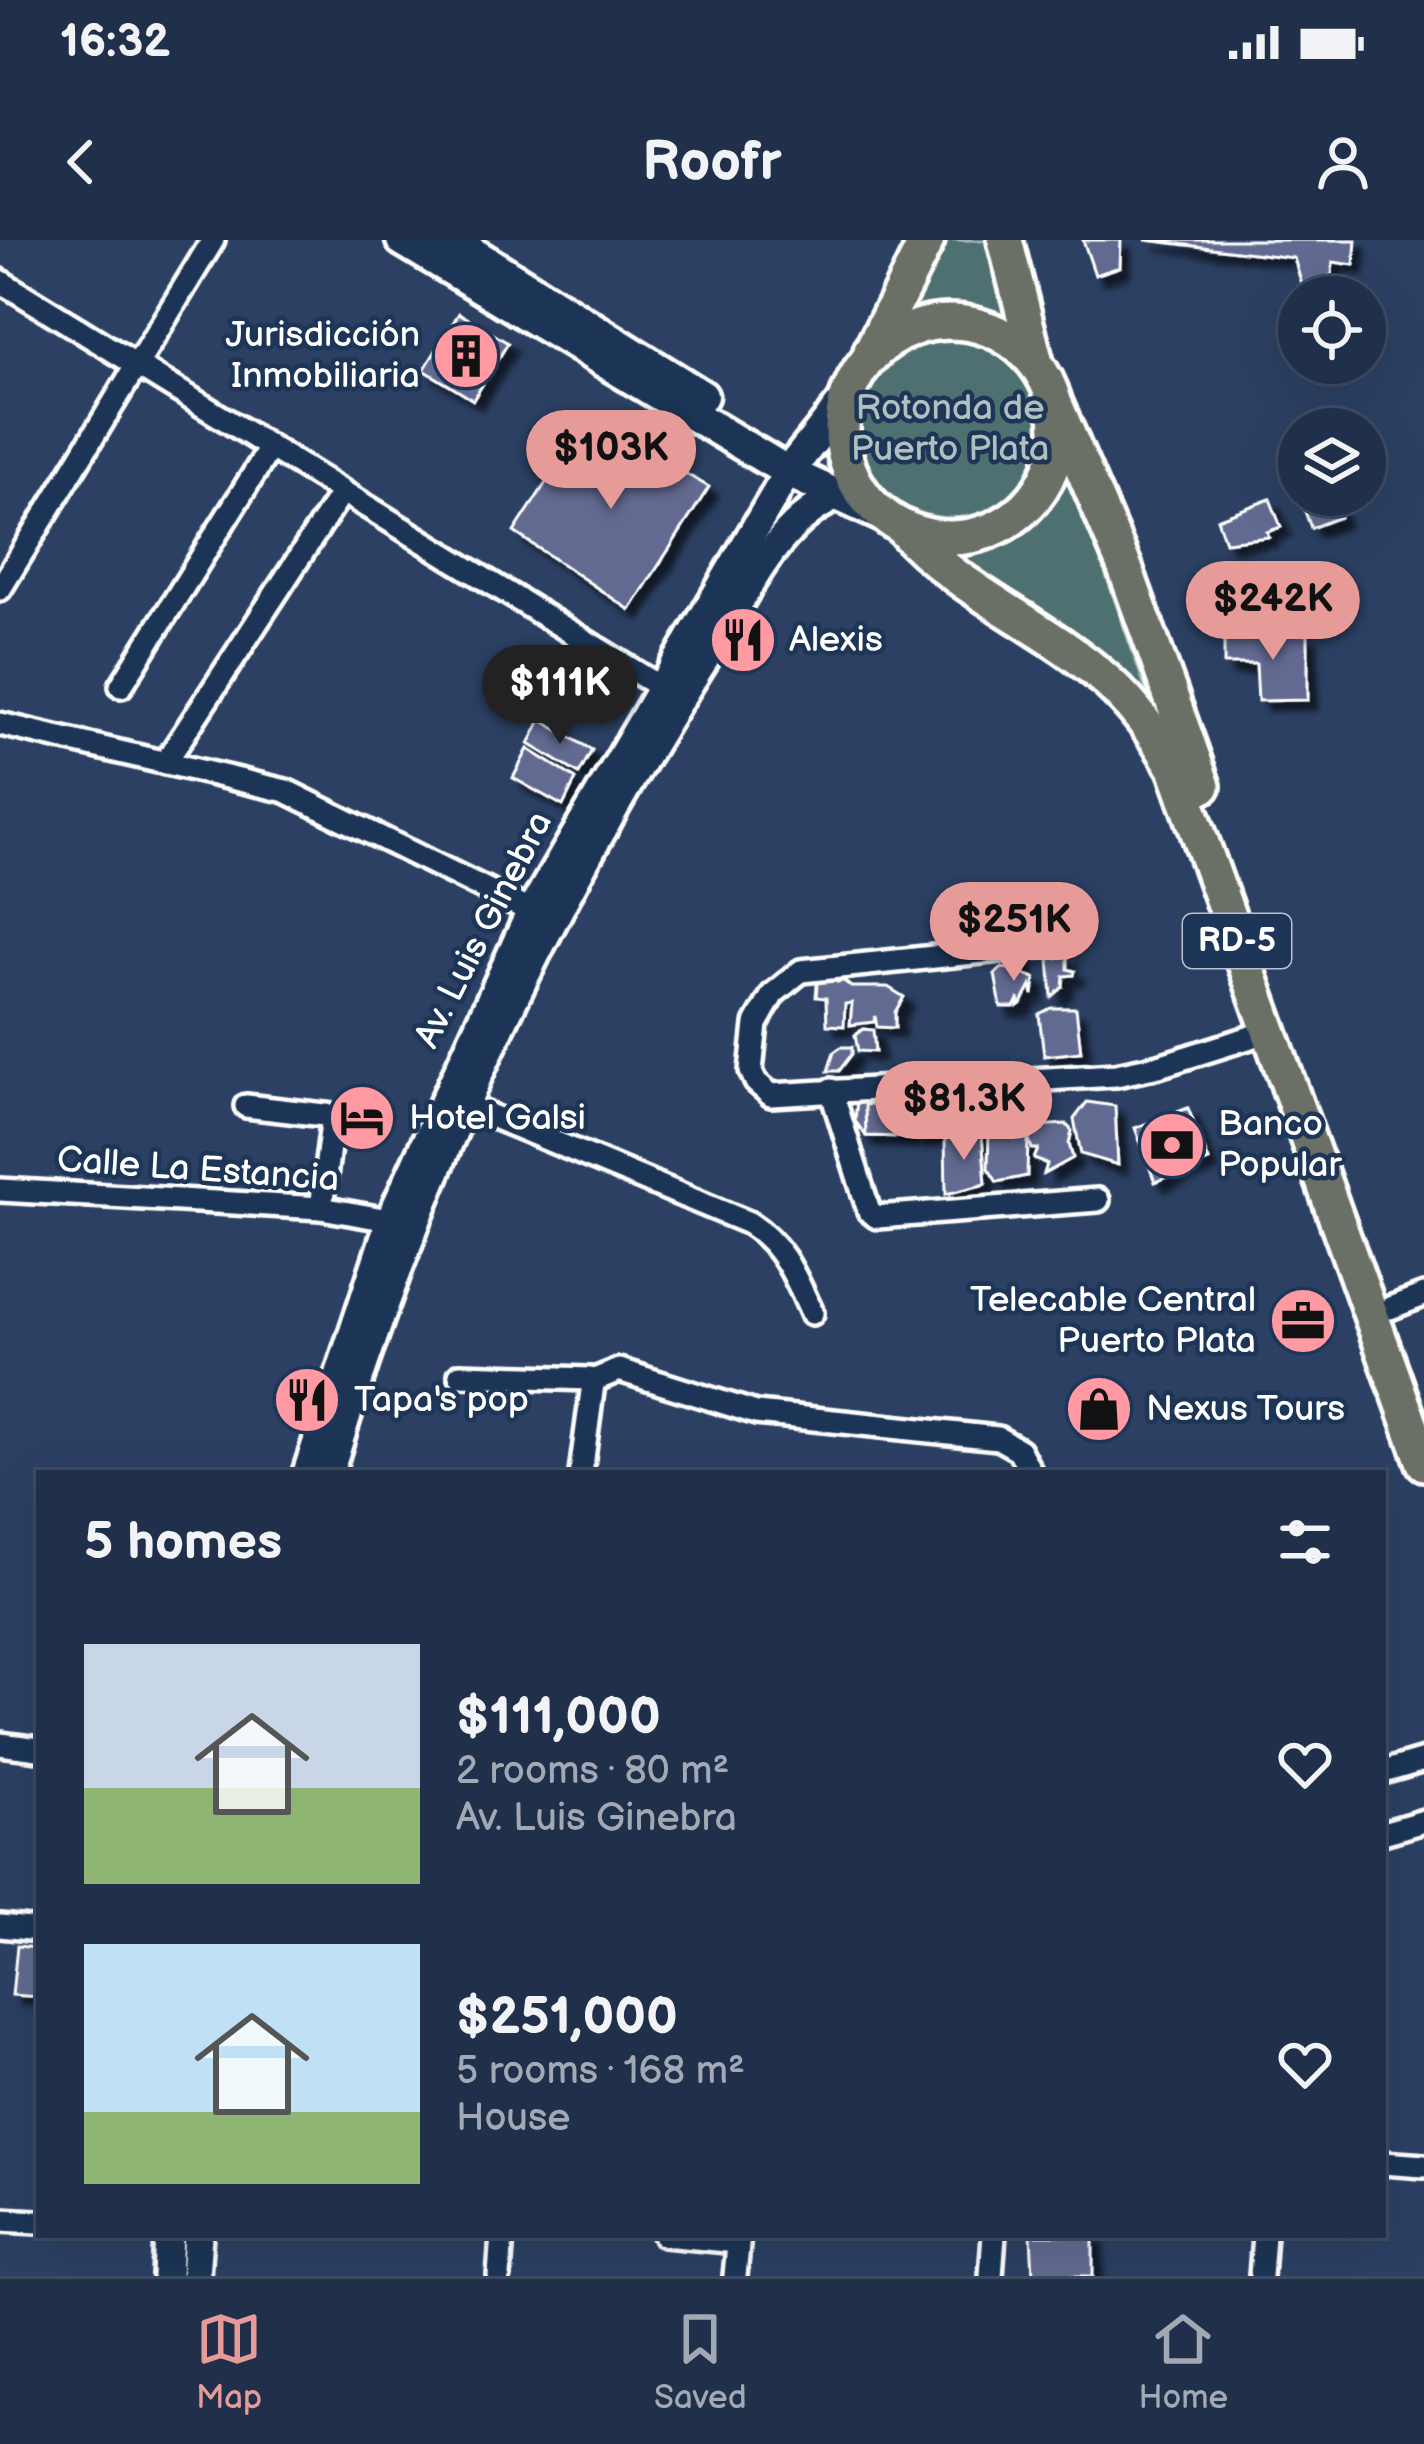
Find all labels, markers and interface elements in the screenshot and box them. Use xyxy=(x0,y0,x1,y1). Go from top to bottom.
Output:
text: 16:32 xyxy=(60,15,170,70)
icon: back xyxy=(48,129,114,195)
icon: person xyxy=(1310,129,1376,195)
text: Roofr xyxy=(642,130,782,195)
map controls xyxy=(1278,276,1386,516)
button: locate xyxy=(1278,276,1386,384)
place label: Jurisdicción Inmobiliaria xyxy=(225,314,420,398)
building icon: Jurisdicción Inmobiliaria xyxy=(431,321,501,391)
park label: Rotonda de Puerto Plata xyxy=(851,387,1049,471)
button: layers xyxy=(1278,408,1386,516)
pin: $103K xyxy=(527,410,695,512)
text: $103K xyxy=(553,425,669,472)
pin: $242K xyxy=(1189,561,1357,663)
text: $242K xyxy=(1213,576,1333,623)
restaurant icon: Alexis xyxy=(708,605,778,675)
place label: Alexis xyxy=(789,619,883,662)
pin: $111K xyxy=(476,645,644,747)
text: $111K xyxy=(509,660,611,707)
street label: Av. Luis Ginebra xyxy=(406,805,562,1055)
pin: $251K xyxy=(930,882,1098,984)
text: $251K xyxy=(957,897,1071,944)
road number: RD-5 xyxy=(1183,914,1291,968)
pin: $81.3K xyxy=(866,1061,1062,1163)
text: $81.3K xyxy=(902,1076,1026,1123)
hotel icon: Hotel Galsi xyxy=(327,1083,397,1153)
place label: Hotel Galsi xyxy=(409,1097,586,1140)
place label: Banco Popular xyxy=(1218,1103,1342,1187)
bank icon: Banco Popular xyxy=(1137,1110,1207,1180)
street label: Calle La Estancia xyxy=(55,1139,341,1201)
place label: Telecable Central Puerto Plata xyxy=(970,1279,1256,1363)
office icon: Telecable Central Puerto Plata xyxy=(1268,1286,1338,1356)
restaurant icon: Tapa's pop xyxy=(272,1365,342,1435)
shop icon: Nexus Tours xyxy=(1064,1374,1134,1444)
place label: Tapa's pop xyxy=(354,1379,529,1422)
place label: Nexus Tours xyxy=(1146,1388,1345,1431)
icon: filters xyxy=(1272,1509,1338,1575)
text: 5 homes xyxy=(84,1512,282,1573)
text: $111,000 xyxy=(456,1687,661,1748)
icon: home xyxy=(180,1692,324,1836)
icon: heart xyxy=(1272,1731,1338,1797)
text: 2 rooms · 80 m² xyxy=(456,1748,729,1795)
text: Av. Luis Ginebra xyxy=(456,1795,737,1842)
text: $251,000 xyxy=(456,1987,678,2048)
icon: home xyxy=(180,1992,324,2136)
icon: heart xyxy=(1272,2031,1338,2097)
text: 5 rooms · 168 m² xyxy=(456,2048,745,2095)
text: House xyxy=(456,2095,570,2142)
tab: Map xyxy=(196,2306,262,2418)
tab: Saved xyxy=(654,2306,747,2418)
tab: Home xyxy=(1138,2306,1228,2418)

